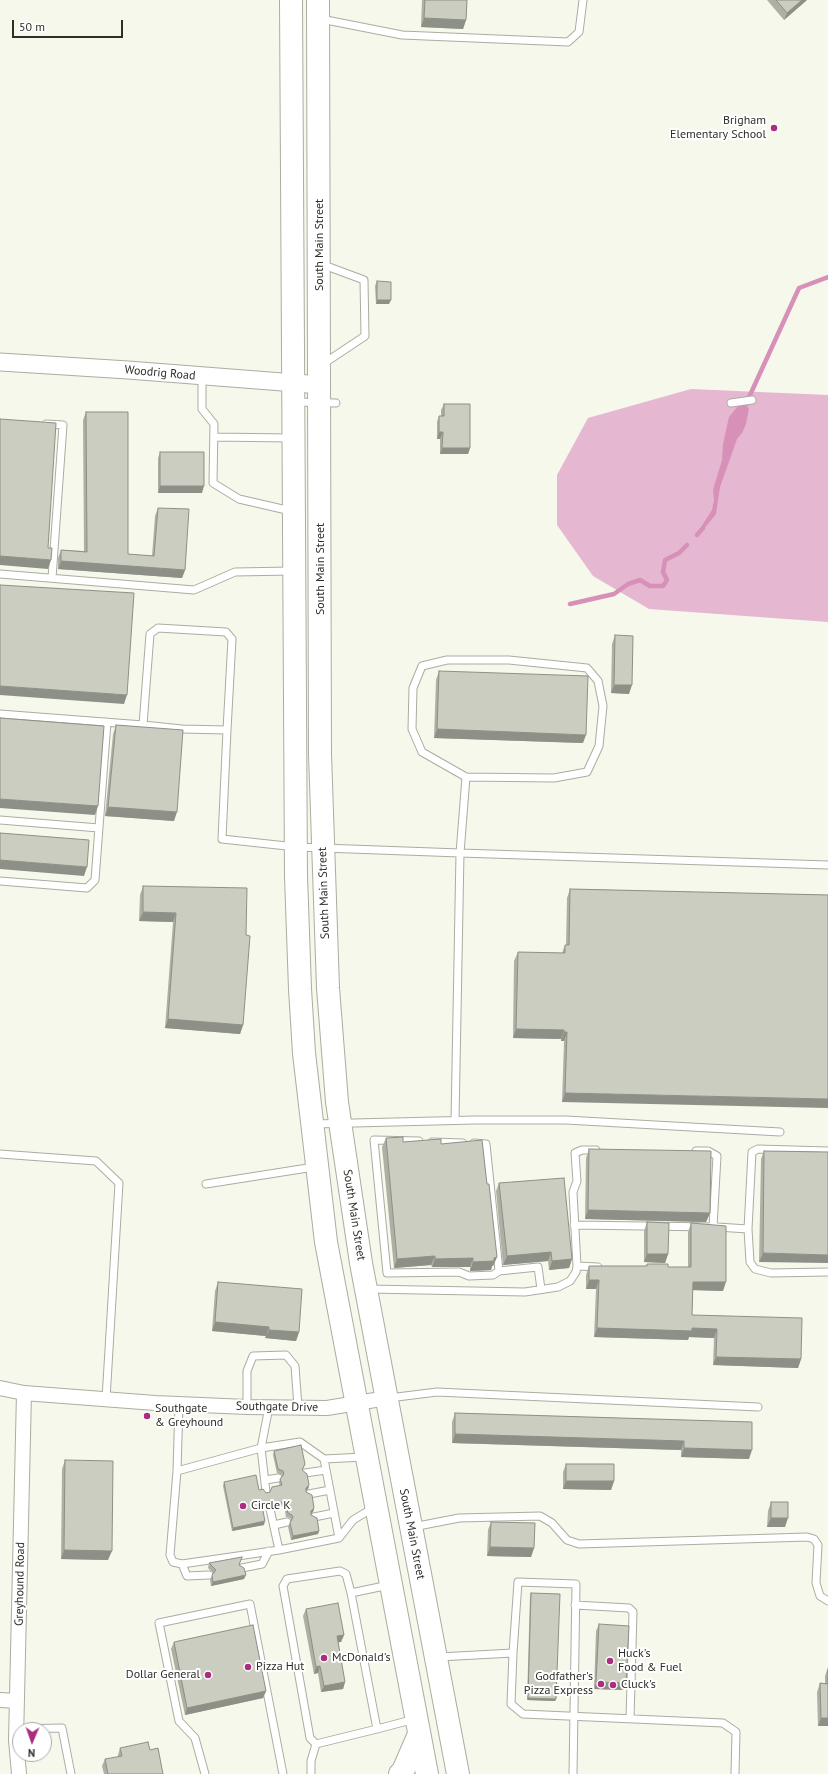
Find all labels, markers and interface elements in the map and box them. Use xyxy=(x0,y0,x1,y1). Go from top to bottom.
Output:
scale bar xyxy=(14,12,125,38)
text: 50 m xyxy=(19,19,45,34)
place label: Brigham Elementary School xyxy=(670,114,766,142)
marker: Brigham Elementary School xyxy=(769,123,779,133)
street label: South Main Street xyxy=(313,199,327,291)
street label: Woodrig Road xyxy=(124,363,196,383)
street label: South Main Street xyxy=(314,523,328,615)
street label: South Main Street xyxy=(315,847,333,939)
street label: South Main Street xyxy=(340,1168,368,1262)
street label: Southgate Drive xyxy=(236,1399,318,1415)
place label: Southgate & Greyhound xyxy=(155,1402,223,1430)
marker: Southgate & Greyhound xyxy=(142,1411,152,1421)
street label: South Main Street xyxy=(396,1487,428,1581)
place label: Circle K xyxy=(251,1499,291,1513)
marker: Circle K xyxy=(238,1501,248,1511)
street label: Greyhound Road xyxy=(12,1542,28,1626)
place label: Huck's Food & Fuel xyxy=(618,1647,682,1675)
place label: McDonald's xyxy=(332,1651,391,1665)
marker: McDonald's xyxy=(319,1653,329,1663)
marker: Huck's Food & Fuel xyxy=(605,1656,615,1666)
place label: Pizza Hut xyxy=(256,1660,304,1674)
marker: Pizza Hut xyxy=(243,1662,253,1672)
place label: Dollar General xyxy=(126,1668,200,1682)
marker: Dollar General xyxy=(203,1670,213,1680)
place label: Godfather's Pizza Express xyxy=(524,1670,593,1698)
place label: Cluck's xyxy=(621,1678,656,1692)
marker: Godfather's Pizza Express xyxy=(596,1679,606,1689)
marker: Cluck's xyxy=(608,1680,618,1690)
north arrow xyxy=(12,1722,52,1762)
text: N xyxy=(28,1746,35,1760)

